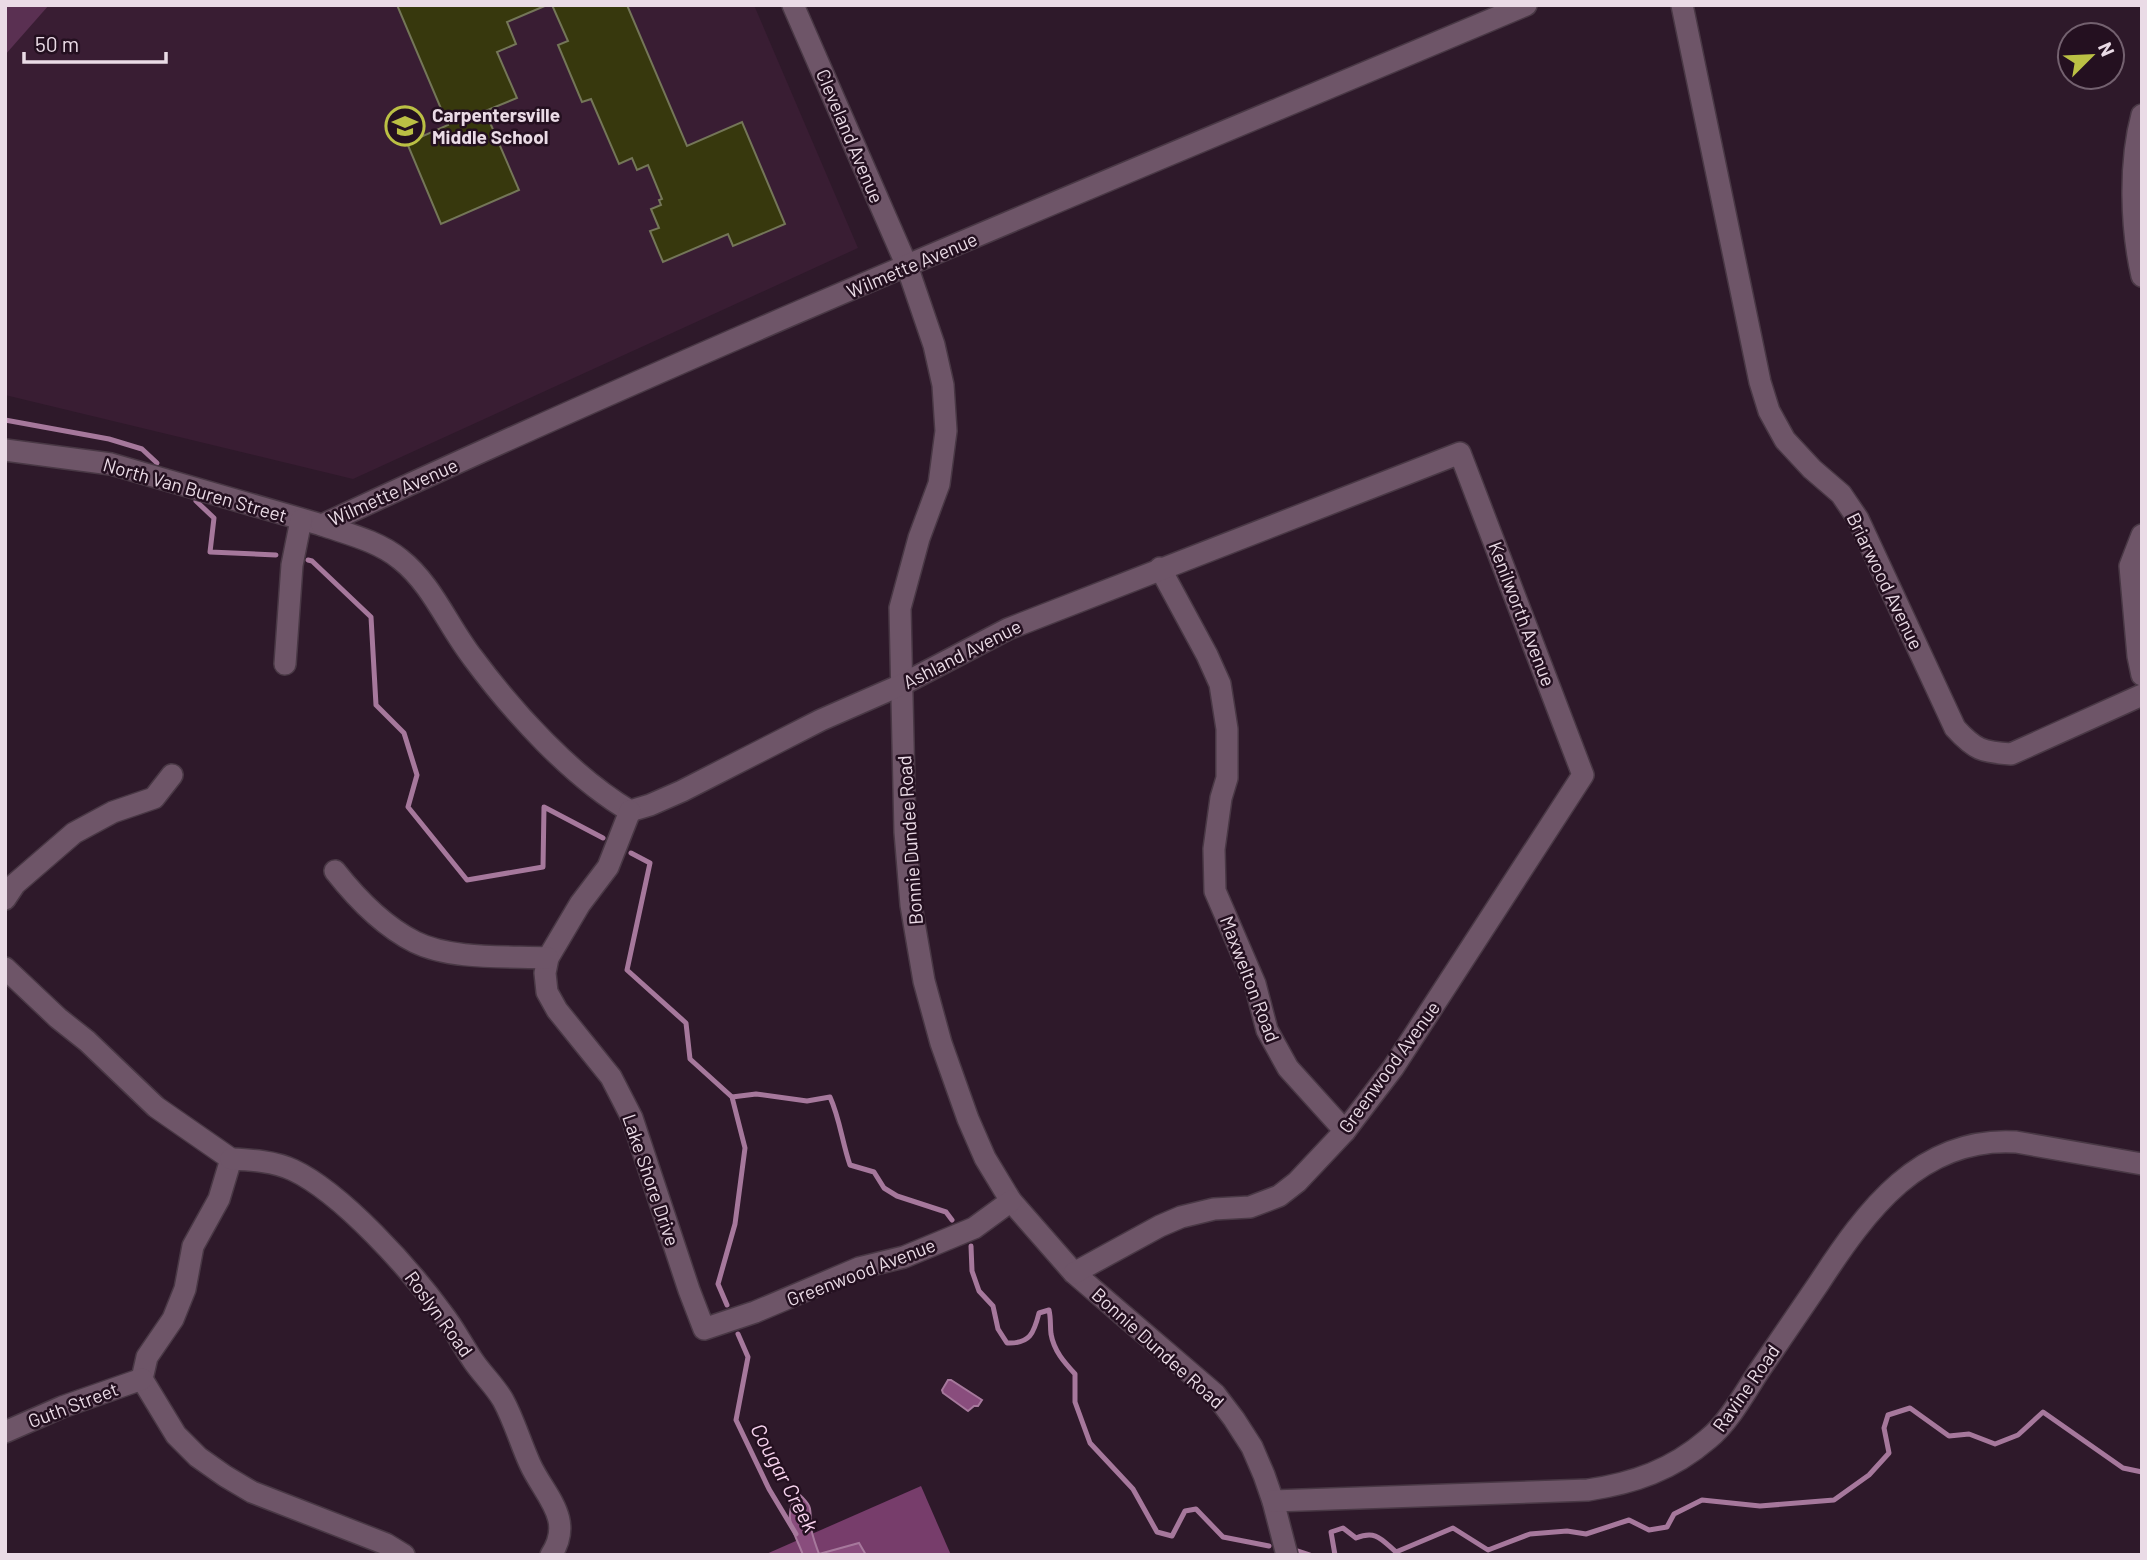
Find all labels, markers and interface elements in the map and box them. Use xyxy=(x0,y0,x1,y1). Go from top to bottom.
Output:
scale bar xyxy=(24,21,166,65)
north arrow xyxy=(2056,21,2126,91)
text: 50 m xyxy=(35,31,79,56)
text: N xyxy=(2094,38,2120,59)
street label: Cleveland Avenue xyxy=(812,65,889,206)
place label: Carpentersville Middle School xyxy=(432,103,560,148)
school or university icon: Carpentersville Middle School xyxy=(384,105,426,147)
street label: Wilmette Avenue xyxy=(843,227,980,302)
street label: North Van Buren Street xyxy=(101,452,290,527)
street label: Wilmette Avenue xyxy=(324,453,461,530)
street label: Briarwood Avenue xyxy=(1842,509,1929,653)
street label: Kenilworth Avenue xyxy=(1484,538,1561,689)
street label: Ashland Avenue xyxy=(899,614,1025,693)
street label: Bonnie Dundee Road xyxy=(892,755,927,925)
street label: Maxwelton Road xyxy=(1216,912,1285,1045)
street label: Greenwood Avenue xyxy=(1333,996,1444,1137)
street label: Lake Shore Drive xyxy=(618,1111,685,1249)
street label: Greenwood Avenue xyxy=(783,1233,938,1310)
street label: Roslyn Road xyxy=(401,1266,478,1361)
street label: Bonnie Dundee Road xyxy=(1088,1282,1229,1413)
street label: Ravine Road xyxy=(1707,1340,1784,1436)
street label: Guth Street xyxy=(25,1377,121,1432)
water label: Cougar Creek xyxy=(746,1419,825,1537)

